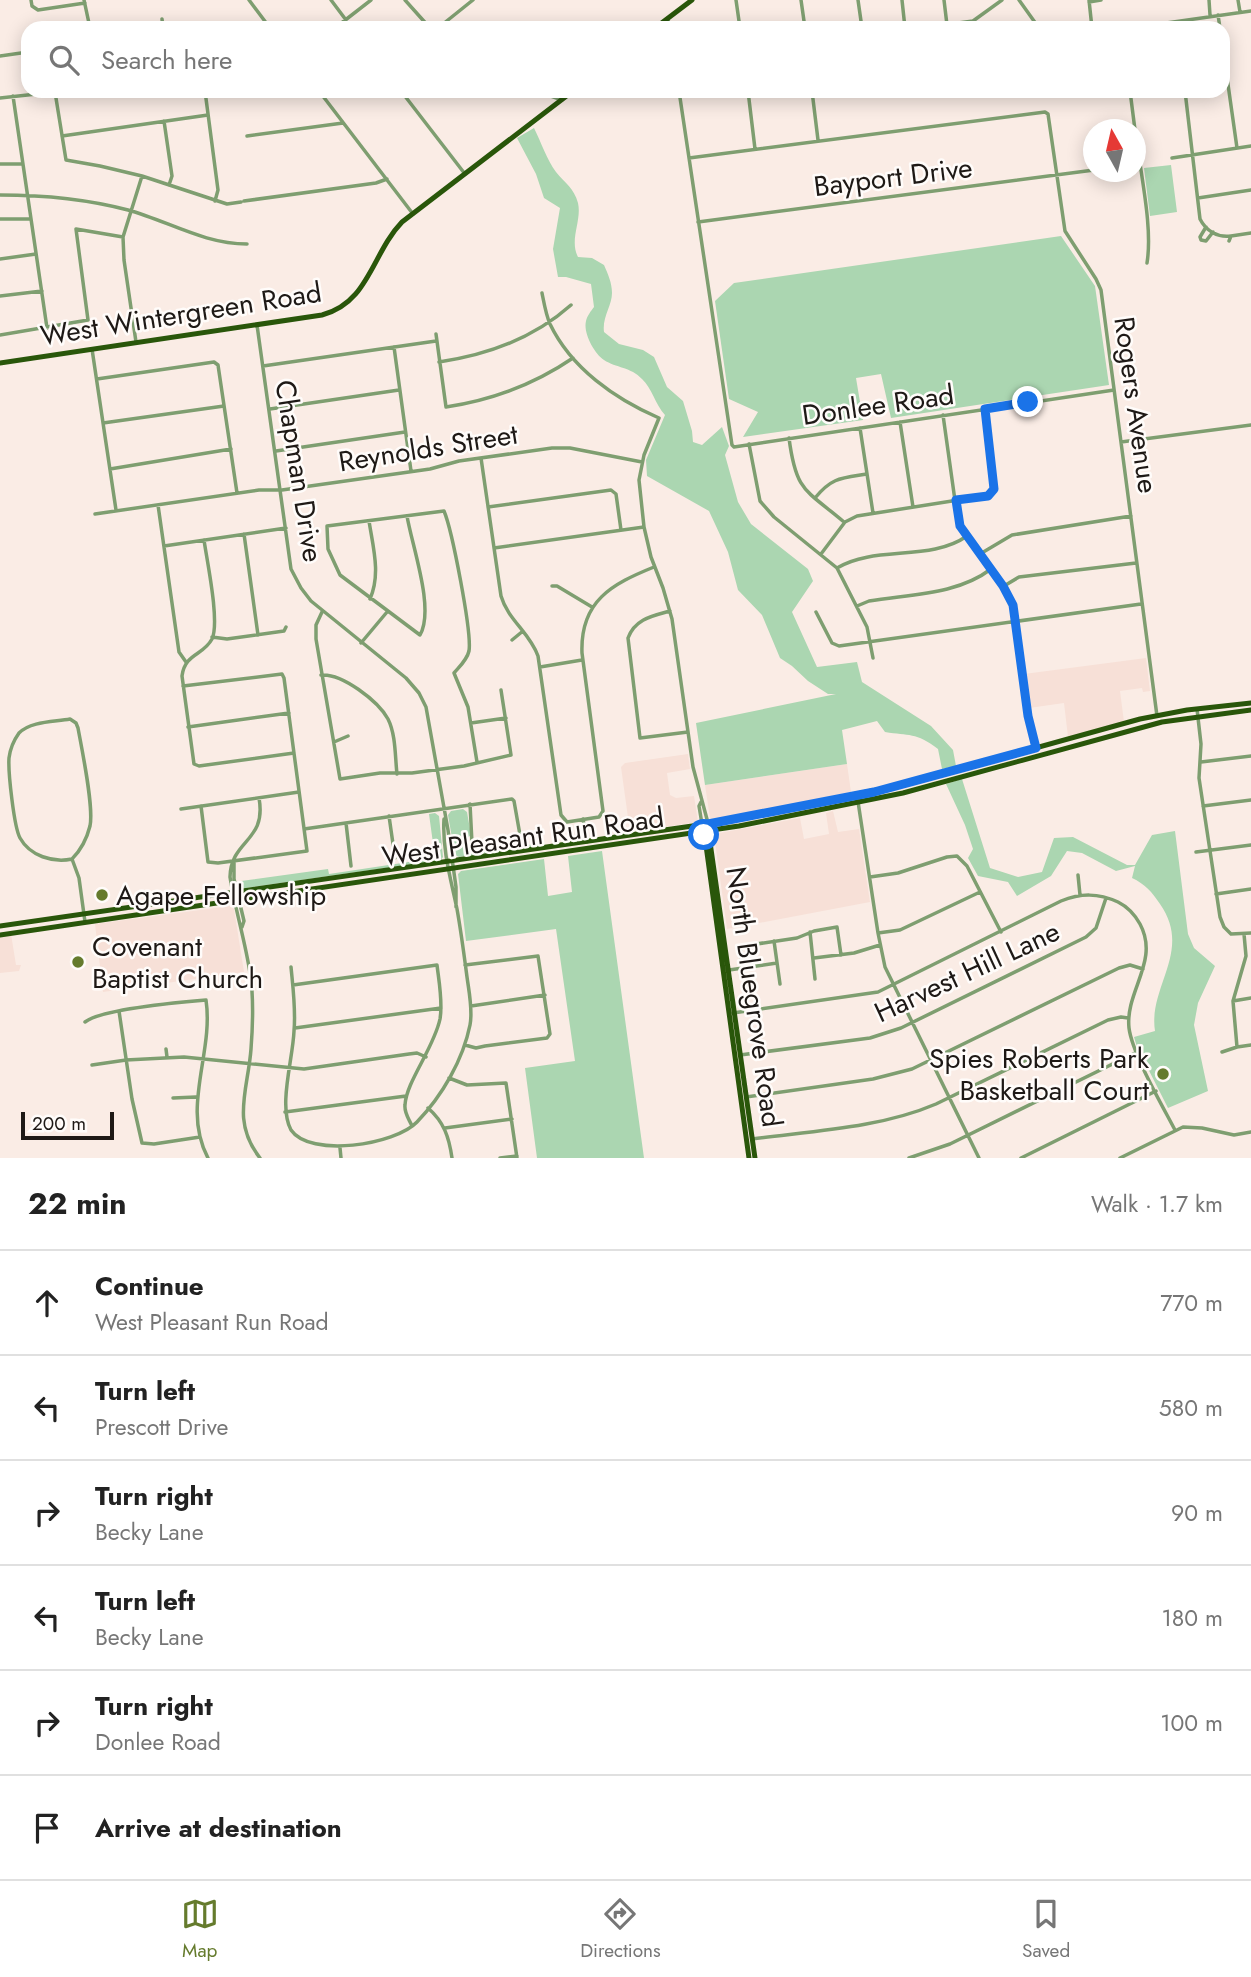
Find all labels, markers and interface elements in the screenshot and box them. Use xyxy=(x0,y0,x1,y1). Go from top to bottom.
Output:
search box xyxy=(21,21,1230,98)
icon: search xyxy=(45,41,83,79)
text: Search here xyxy=(101,41,233,79)
north arrow xyxy=(1083,119,1146,182)
street label: Bayport Drive xyxy=(811,147,975,207)
street label: West Wintergreen Road xyxy=(38,272,324,356)
street label: Rogers Avenue xyxy=(1103,314,1169,496)
street label: Donlee Road xyxy=(799,374,957,436)
street label: Chapman Drive xyxy=(264,377,334,565)
route end xyxy=(1012,386,1043,417)
street label: Reynolds Street xyxy=(335,414,521,482)
street label: West Pleasant Run Road xyxy=(379,797,667,877)
route start xyxy=(688,819,719,850)
street label: North Bluegrove Road xyxy=(715,864,793,1130)
place label: Agape Fellowship xyxy=(116,875,326,916)
marker: Agape Fellowship xyxy=(94,887,110,903)
street label: Harvest Hill Lane xyxy=(868,911,1066,1033)
place label: Covenant Baptist Church xyxy=(92,926,263,999)
marker: Covenant Baptist Church xyxy=(70,954,86,970)
place label: Spies Roberts Park Basketball Court xyxy=(929,1038,1150,1111)
marker: Spies Roberts Park Basketball Court xyxy=(1155,1066,1171,1082)
scale bar xyxy=(21,1109,114,1141)
text: 200 m xyxy=(32,1110,86,1137)
text: 22 min xyxy=(28,1182,127,1225)
text: Walk · 1.7 km xyxy=(1091,1187,1223,1221)
text: Continue xyxy=(95,1267,204,1305)
icon: ahead xyxy=(28,1284,66,1322)
text: 770 m xyxy=(1160,1286,1223,1320)
text: West Pleasant Run Road xyxy=(95,1305,329,1339)
text: Turn left xyxy=(95,1372,195,1410)
icon: left xyxy=(28,1389,66,1427)
text: 580 m xyxy=(1159,1391,1223,1425)
text: Prescott Drive xyxy=(95,1410,228,1444)
text: Turn right xyxy=(95,1477,213,1515)
icon: right xyxy=(28,1494,66,1532)
text: 90 m xyxy=(1171,1496,1223,1530)
text: Becky Lane xyxy=(95,1515,204,1549)
text: Turn left xyxy=(95,1582,195,1620)
icon: left xyxy=(28,1599,66,1637)
text: 180 m xyxy=(1161,1601,1223,1635)
text: Becky Lane xyxy=(95,1620,204,1654)
text: Turn right xyxy=(95,1687,213,1725)
icon: right xyxy=(28,1704,66,1742)
text: 100 m xyxy=(1160,1706,1223,1740)
text: Donlee Road xyxy=(95,1725,221,1759)
icon: arrive xyxy=(28,1809,66,1847)
text: Arrive at destination xyxy=(95,1809,342,1847)
tab: Map xyxy=(181,1895,219,1964)
tab: Directions xyxy=(580,1895,661,1964)
tab: Saved xyxy=(1022,1895,1070,1964)

